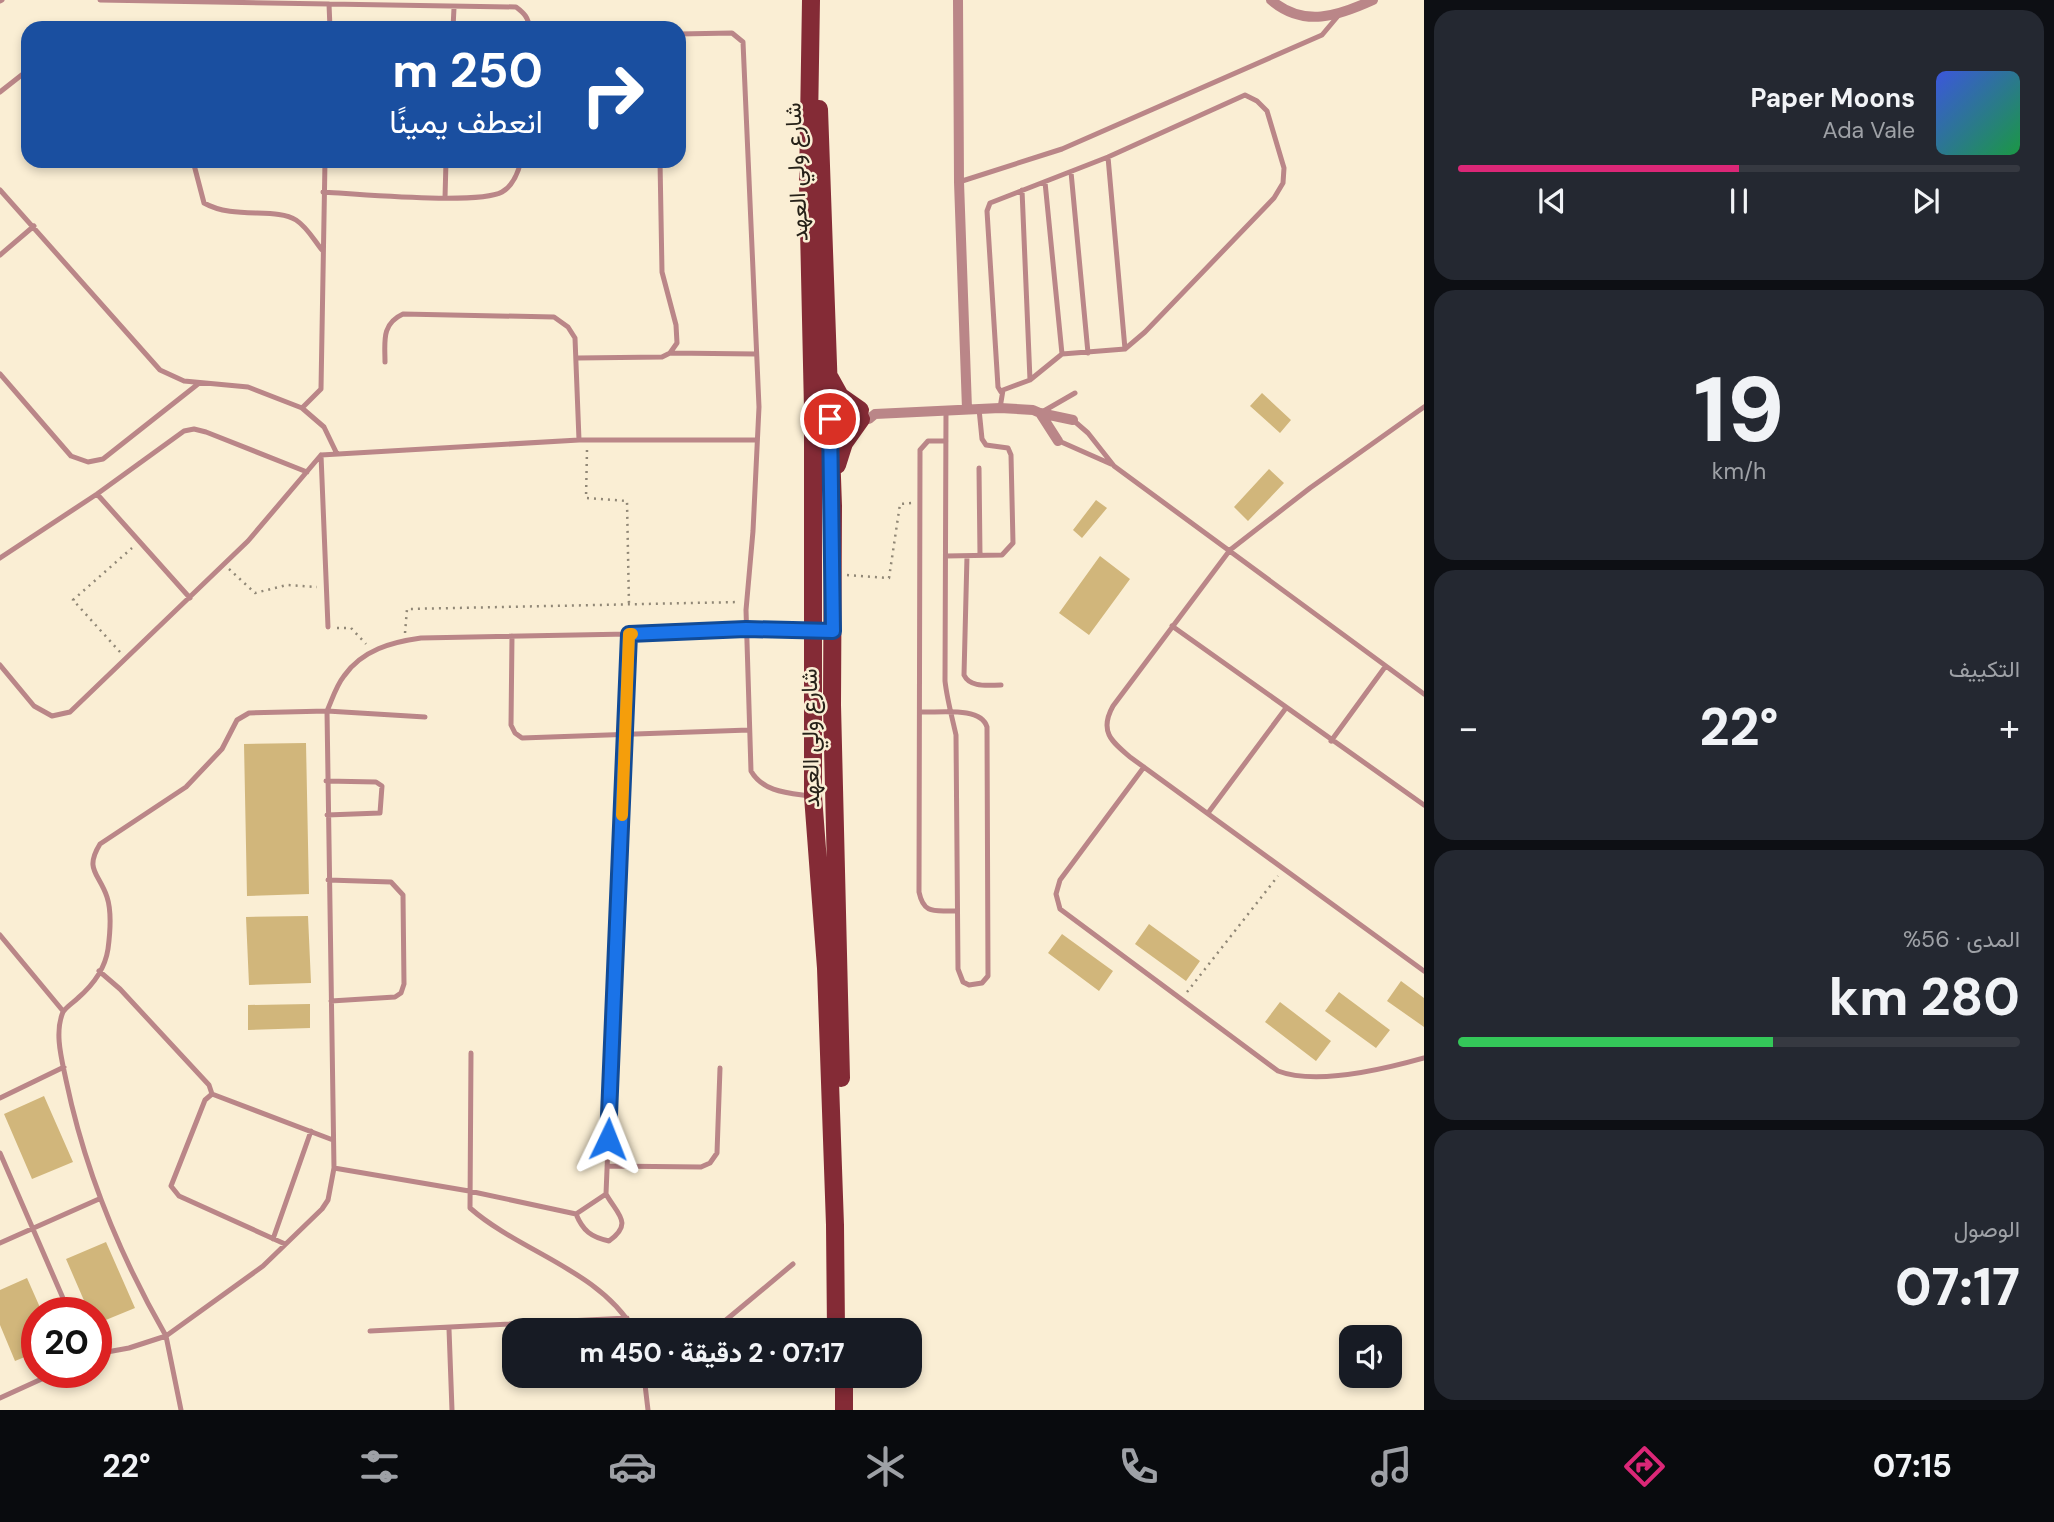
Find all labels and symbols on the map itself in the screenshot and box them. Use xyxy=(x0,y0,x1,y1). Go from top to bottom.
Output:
street label: شارع ولي العهد xyxy=(777,102,819,242)
pin xyxy=(800,389,860,449)
street label: شارع ولي العهد xyxy=(794,668,830,808)
position arrow xyxy=(571,1102,645,1176)
speed limit sign: 20 xyxy=(21,1297,112,1388)

